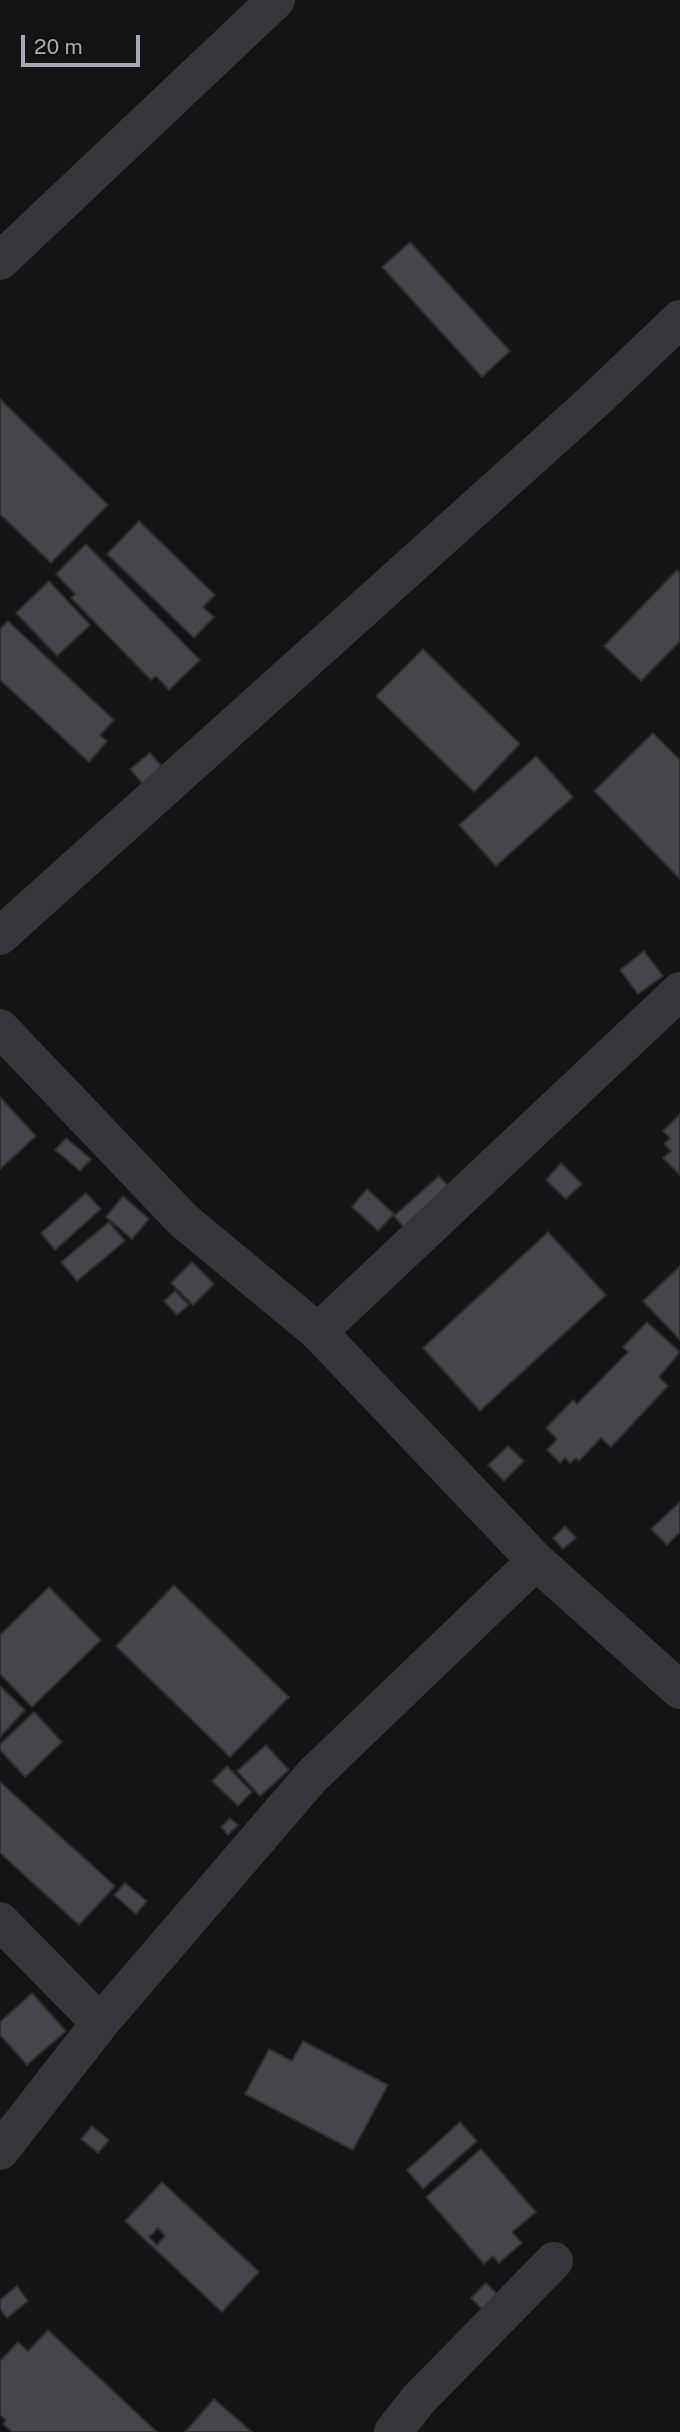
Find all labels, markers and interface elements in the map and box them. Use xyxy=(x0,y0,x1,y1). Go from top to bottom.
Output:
scale bar xyxy=(24,21,144,65)
text: 20 m xyxy=(34,34,83,59)

